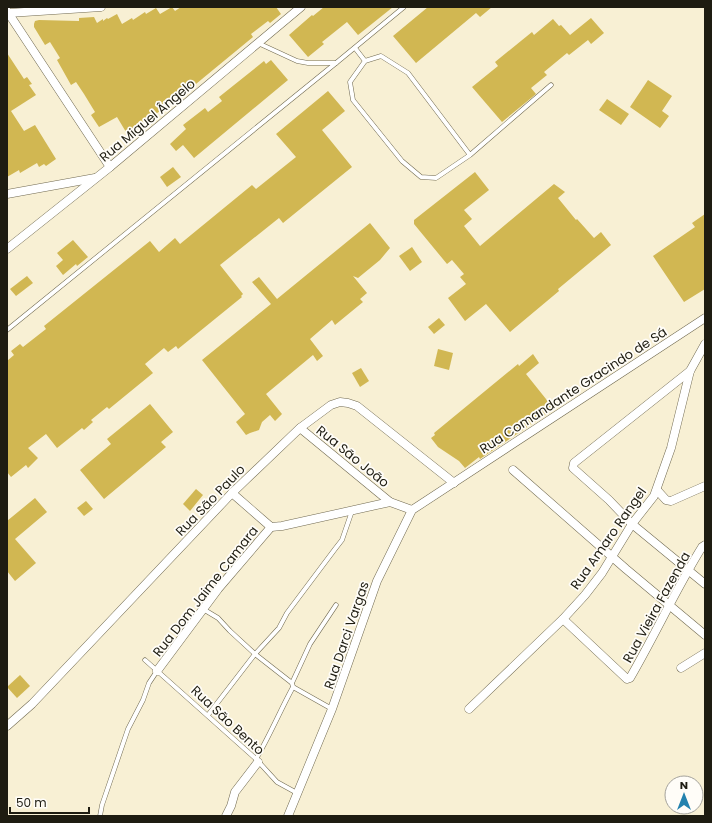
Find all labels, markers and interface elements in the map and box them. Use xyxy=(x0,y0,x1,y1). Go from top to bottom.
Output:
street label: Rua Miguel Ângelo xyxy=(95,74,199,166)
street label: Rua Comandante Gracindo de Sá xyxy=(476,323,671,458)
street label: Rua São João xyxy=(312,421,393,492)
street label: Rua São Paulo xyxy=(171,460,249,540)
street label: Rua Amaro Rangel xyxy=(566,483,651,593)
street label: Rua Dom Jaime Camara xyxy=(148,522,263,661)
street label: Rua Vieira Fazenda xyxy=(618,548,695,666)
street label: Rua Darci Vargas xyxy=(319,579,374,692)
street label: Rua São Bento xyxy=(187,681,269,759)
north arrow xyxy=(664,775,704,815)
text: N xyxy=(680,777,688,793)
scale bar xyxy=(10,789,89,815)
text: 50 m xyxy=(16,794,47,811)

